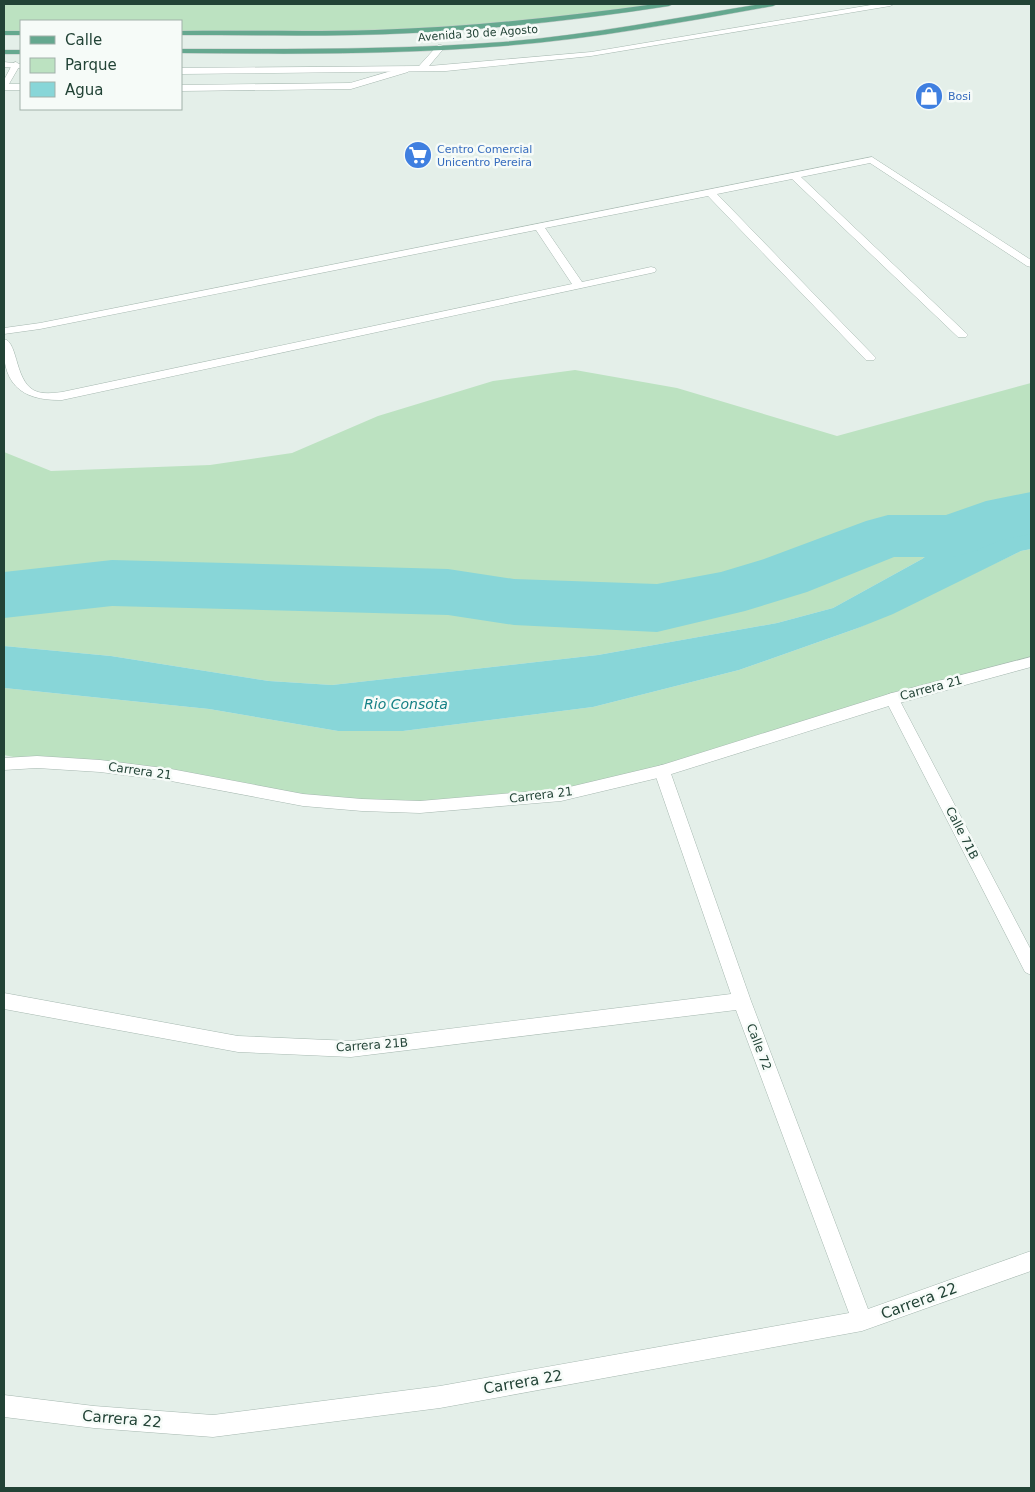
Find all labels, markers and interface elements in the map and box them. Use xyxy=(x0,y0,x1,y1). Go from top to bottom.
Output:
legend xyxy=(20,20,182,110)
street label: Avenida 30 de Agosto xyxy=(418,23,539,44)
text: Calle xyxy=(65,31,102,49)
text: Parque xyxy=(65,56,117,74)
text: Agua xyxy=(65,81,103,99)
shop icon: Bosi xyxy=(914,81,944,111)
place label: Bosi xyxy=(948,90,971,103)
supermarket icon: Centro Comercial Unicentro Pereira xyxy=(403,140,433,170)
place label: Centro Comercial Unicentro Pereira xyxy=(437,143,532,169)
street label: Carrera 21 xyxy=(898,673,964,703)
water label: Rio Consota xyxy=(364,696,448,712)
street label: Carrera 21 xyxy=(107,760,173,782)
street label: Carrera 21 xyxy=(508,784,574,806)
street label: Calle 71B xyxy=(943,804,981,862)
street label: Calle 72 xyxy=(744,1022,774,1072)
street label: Carrera 21B xyxy=(336,1036,408,1054)
street label: Carrera 22 xyxy=(878,1279,960,1323)
street label: Carrera 22 xyxy=(482,1366,564,1398)
street label: Carrera 22 xyxy=(81,1407,163,1431)

